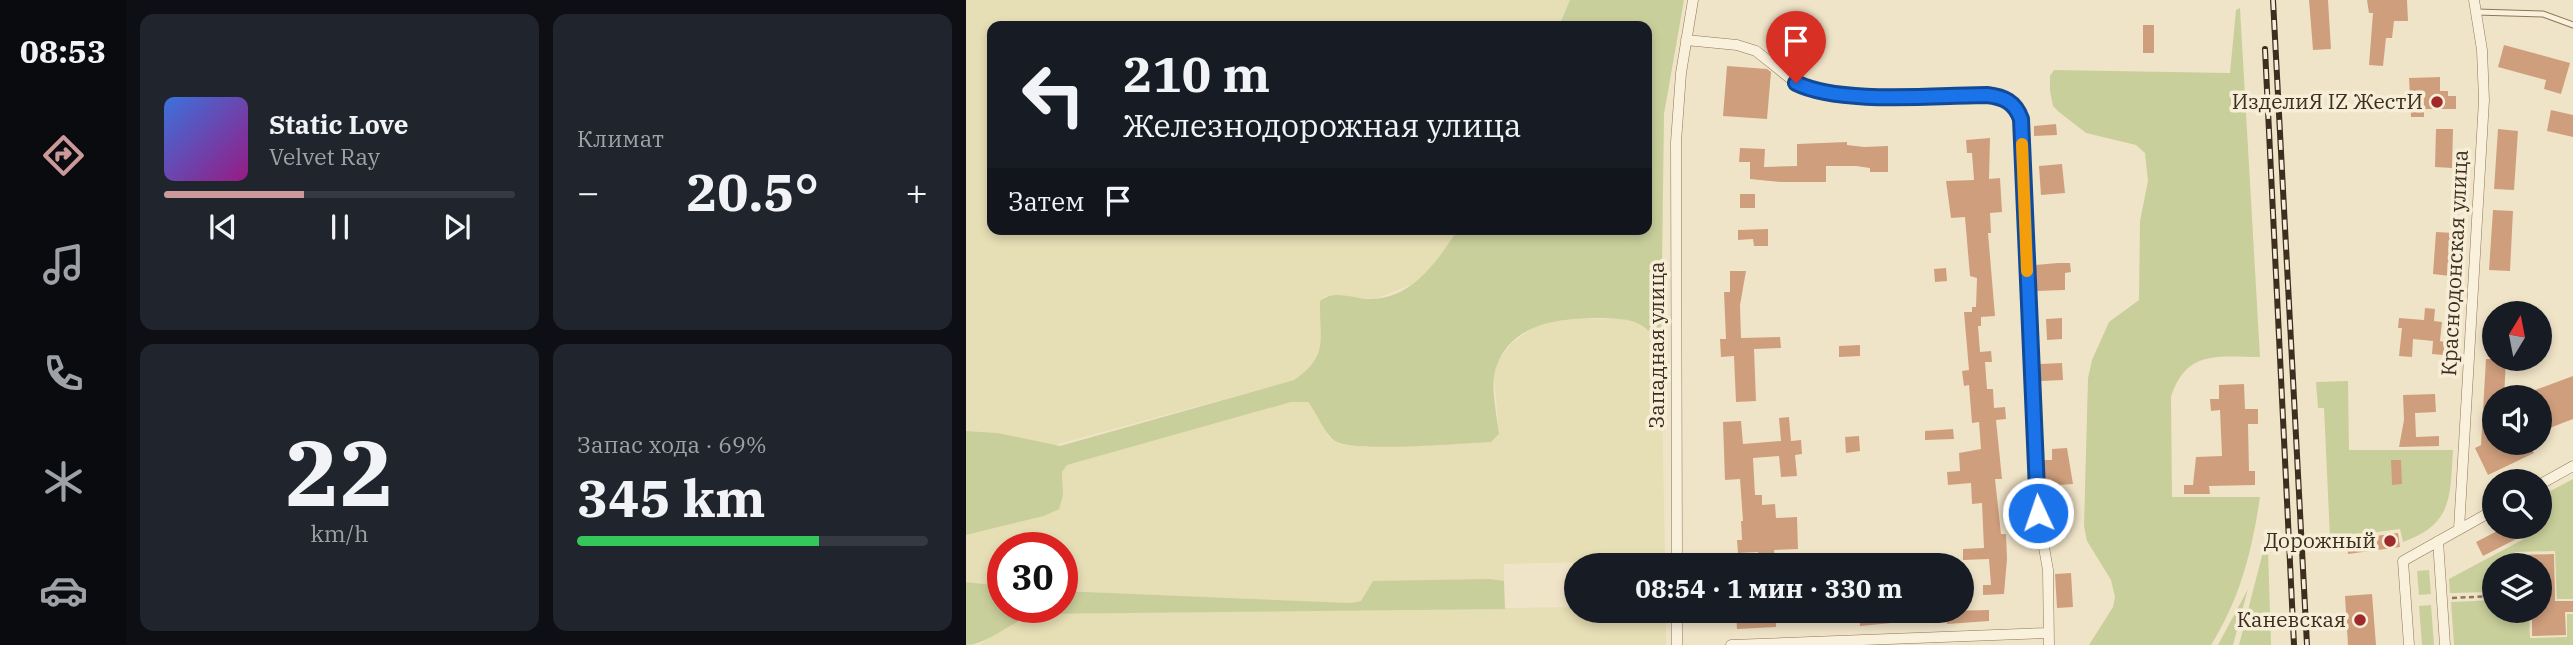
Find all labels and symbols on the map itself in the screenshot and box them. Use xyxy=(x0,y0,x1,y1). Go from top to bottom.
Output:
pin xyxy=(1766,11,1826,83)
place label: ИзделиЯ IZ ЖестИ xyxy=(2232,87,2423,115)
marker: ИзделиЯ IZ ЖестИ xyxy=(2429,94,2445,110)
street label: Краснодонская улица xyxy=(2434,149,2474,377)
street label: Западная улица xyxy=(1642,261,1670,429)
north arrow xyxy=(2482,301,2552,371)
position arrow xyxy=(2001,476,2075,550)
place label: Дорожный xyxy=(2264,526,2376,554)
speed limit sign: 30 xyxy=(987,532,1078,623)
marker: Дорожный xyxy=(2382,533,2398,549)
place label: Каневская xyxy=(2237,605,2346,633)
marker: Каневская xyxy=(2352,612,2368,628)

